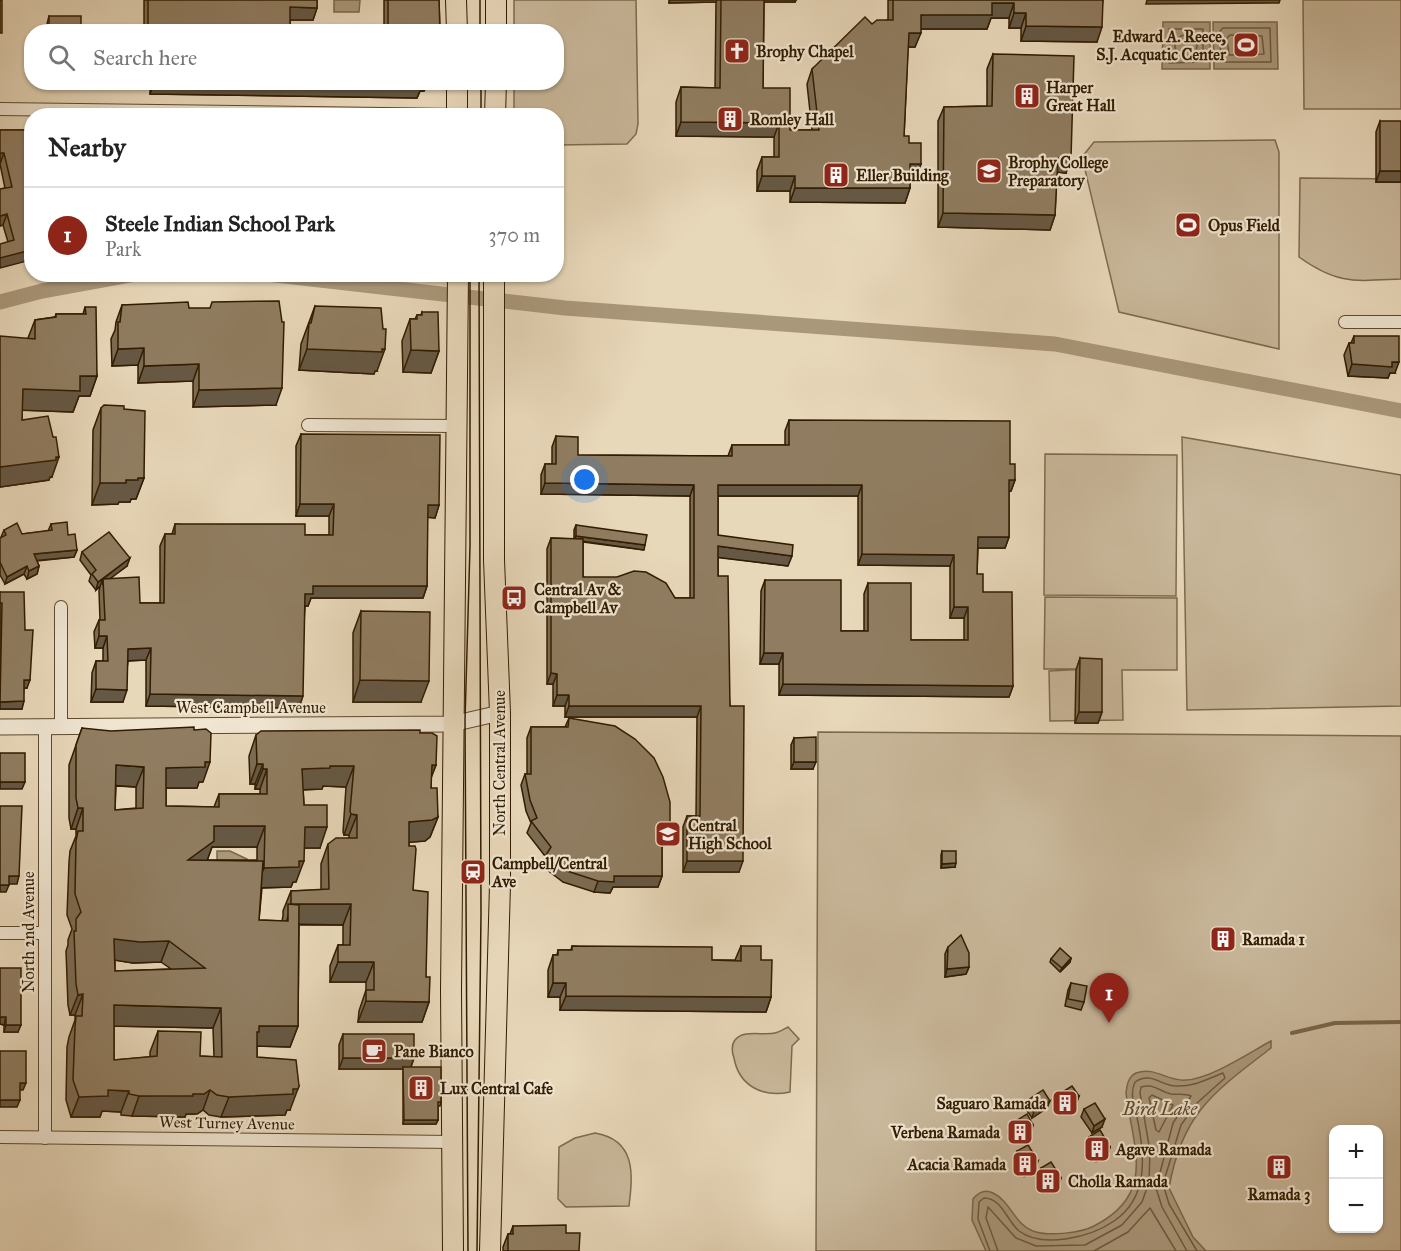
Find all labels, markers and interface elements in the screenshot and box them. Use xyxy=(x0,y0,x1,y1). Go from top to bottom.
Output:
search box xyxy=(24,24,564,90)
place label: Edward A. Reece, S.J. Acquatic Center xyxy=(1096,27,1227,65)
sports icon: Edward A. Reece, S.J. Acquatic Center xyxy=(1231,30,1261,60)
church icon: Brophy Chapel xyxy=(722,36,752,66)
icon: search xyxy=(45,41,78,74)
place label: Brophy Chapel xyxy=(756,42,854,62)
text: Search here xyxy=(93,44,197,71)
place label: Harper Great Hall xyxy=(1046,78,1116,115)
building icon: Harper Great Hall xyxy=(1012,81,1042,111)
building icon: Romley Hall xyxy=(715,104,745,134)
place label: Romley Hall xyxy=(750,110,834,130)
text: Nearby xyxy=(48,131,126,163)
place label: Brophy College Preparatory xyxy=(1008,153,1109,191)
school or university icon: Brophy College Preparatory xyxy=(974,156,1004,186)
building icon: Eller Building xyxy=(821,160,851,190)
place label: Eller Building xyxy=(856,166,949,186)
text: Steele Indian School Park xyxy=(105,210,335,237)
sports icon: Opus Field xyxy=(1173,210,1203,240)
place label: Opus Field xyxy=(1208,216,1281,236)
text: 1 xyxy=(64,223,71,247)
text: 370 m xyxy=(489,223,540,247)
text: Park xyxy=(105,237,141,261)
your location xyxy=(570,465,599,494)
place label: Central Av & Campbell Av xyxy=(534,580,622,618)
bus stop icon: Central Av & Campbell Av xyxy=(499,583,529,613)
street label: North Central Avenue xyxy=(490,690,509,836)
street label: West Campbell Avenue xyxy=(176,698,326,717)
place label: Central High School xyxy=(688,816,772,854)
school or university icon: Central High School xyxy=(653,819,683,849)
place label: Campbell/Central Ave xyxy=(491,854,608,891)
station icon: Campbell/Central Ave xyxy=(458,857,488,887)
street label: North 2nd Avenue xyxy=(19,871,38,993)
building icon: Ramada 1 xyxy=(1208,924,1238,954)
place label: Ramada 1 xyxy=(1242,930,1305,949)
pin: 1 xyxy=(1090,974,1128,1023)
cafe icon: Pane Bianco xyxy=(359,1036,389,1066)
place label: Pane Bianco xyxy=(394,1042,474,1061)
building icon: Lux Central Cafe xyxy=(406,1073,436,1103)
place label: Lux Central Cafe xyxy=(440,1079,553,1098)
building icon: Saguaro Ramada xyxy=(1050,1088,1080,1118)
place label: Saguaro Ramada xyxy=(937,1094,1047,1114)
water label: Bird Lake xyxy=(1122,1098,1198,1120)
street label: West Turney Avenue xyxy=(159,1112,295,1134)
building icon: Verbena Ramada xyxy=(1005,1117,1035,1147)
place label: Verbena Ramada xyxy=(890,1123,1001,1142)
map controls xyxy=(1329,1125,1383,1233)
button: + xyxy=(1329,1125,1383,1179)
building icon: Agave Ramada xyxy=(1082,1134,1112,1164)
place label: Agave Ramada xyxy=(1115,1140,1213,1160)
building icon: Acacia Ramada xyxy=(1010,1149,1040,1179)
building icon: Ramada 3 xyxy=(1264,1152,1294,1182)
place label: Acacia Ramada xyxy=(906,1155,1007,1174)
building icon: Cholla Ramada xyxy=(1033,1166,1063,1196)
place label: Cholla Ramada xyxy=(1068,1172,1169,1191)
button: − xyxy=(1329,1179,1383,1233)
place label: Ramada 3 xyxy=(1248,1185,1310,1205)

